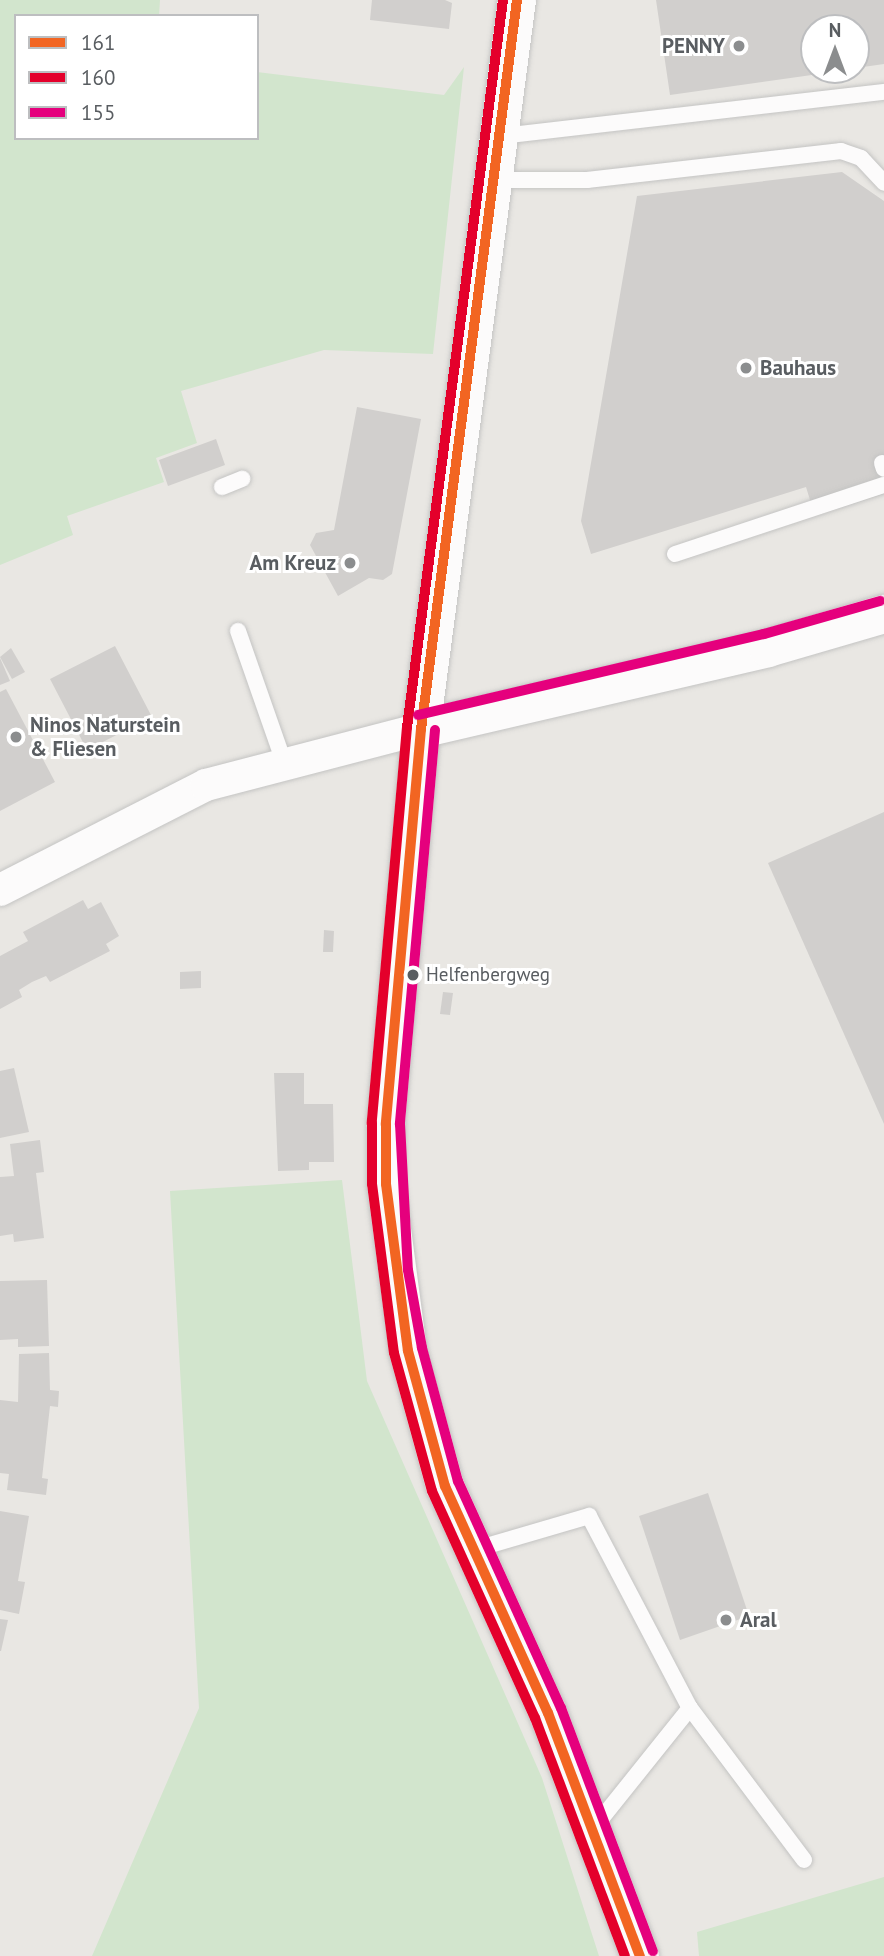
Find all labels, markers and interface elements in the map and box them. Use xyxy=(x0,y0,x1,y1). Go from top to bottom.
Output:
legend xyxy=(14,14,259,140)
north arrow xyxy=(800,14,870,84)
text: N xyxy=(829,18,841,42)
text: 161 xyxy=(81,29,115,56)
place label: PENNY xyxy=(662,33,725,59)
marker: PENNY xyxy=(731,38,747,54)
text: 160 xyxy=(81,64,115,91)
text: 155 xyxy=(81,99,115,126)
place label: Bauhaus xyxy=(760,355,836,381)
marker: Bauhaus xyxy=(738,360,754,376)
place label: Am Kreuz xyxy=(250,550,336,576)
marker: Am Kreuz xyxy=(342,555,358,571)
place label: Ninos Naturstein & Fliesen xyxy=(30,712,180,762)
marker: Ninos Naturstein & Fliesen xyxy=(8,729,24,745)
place label: Helfenbergweg xyxy=(426,964,550,986)
marker: Helfenbergweg xyxy=(406,968,420,982)
place label: Aral xyxy=(740,1607,777,1633)
marker: Aral xyxy=(718,1612,734,1628)

